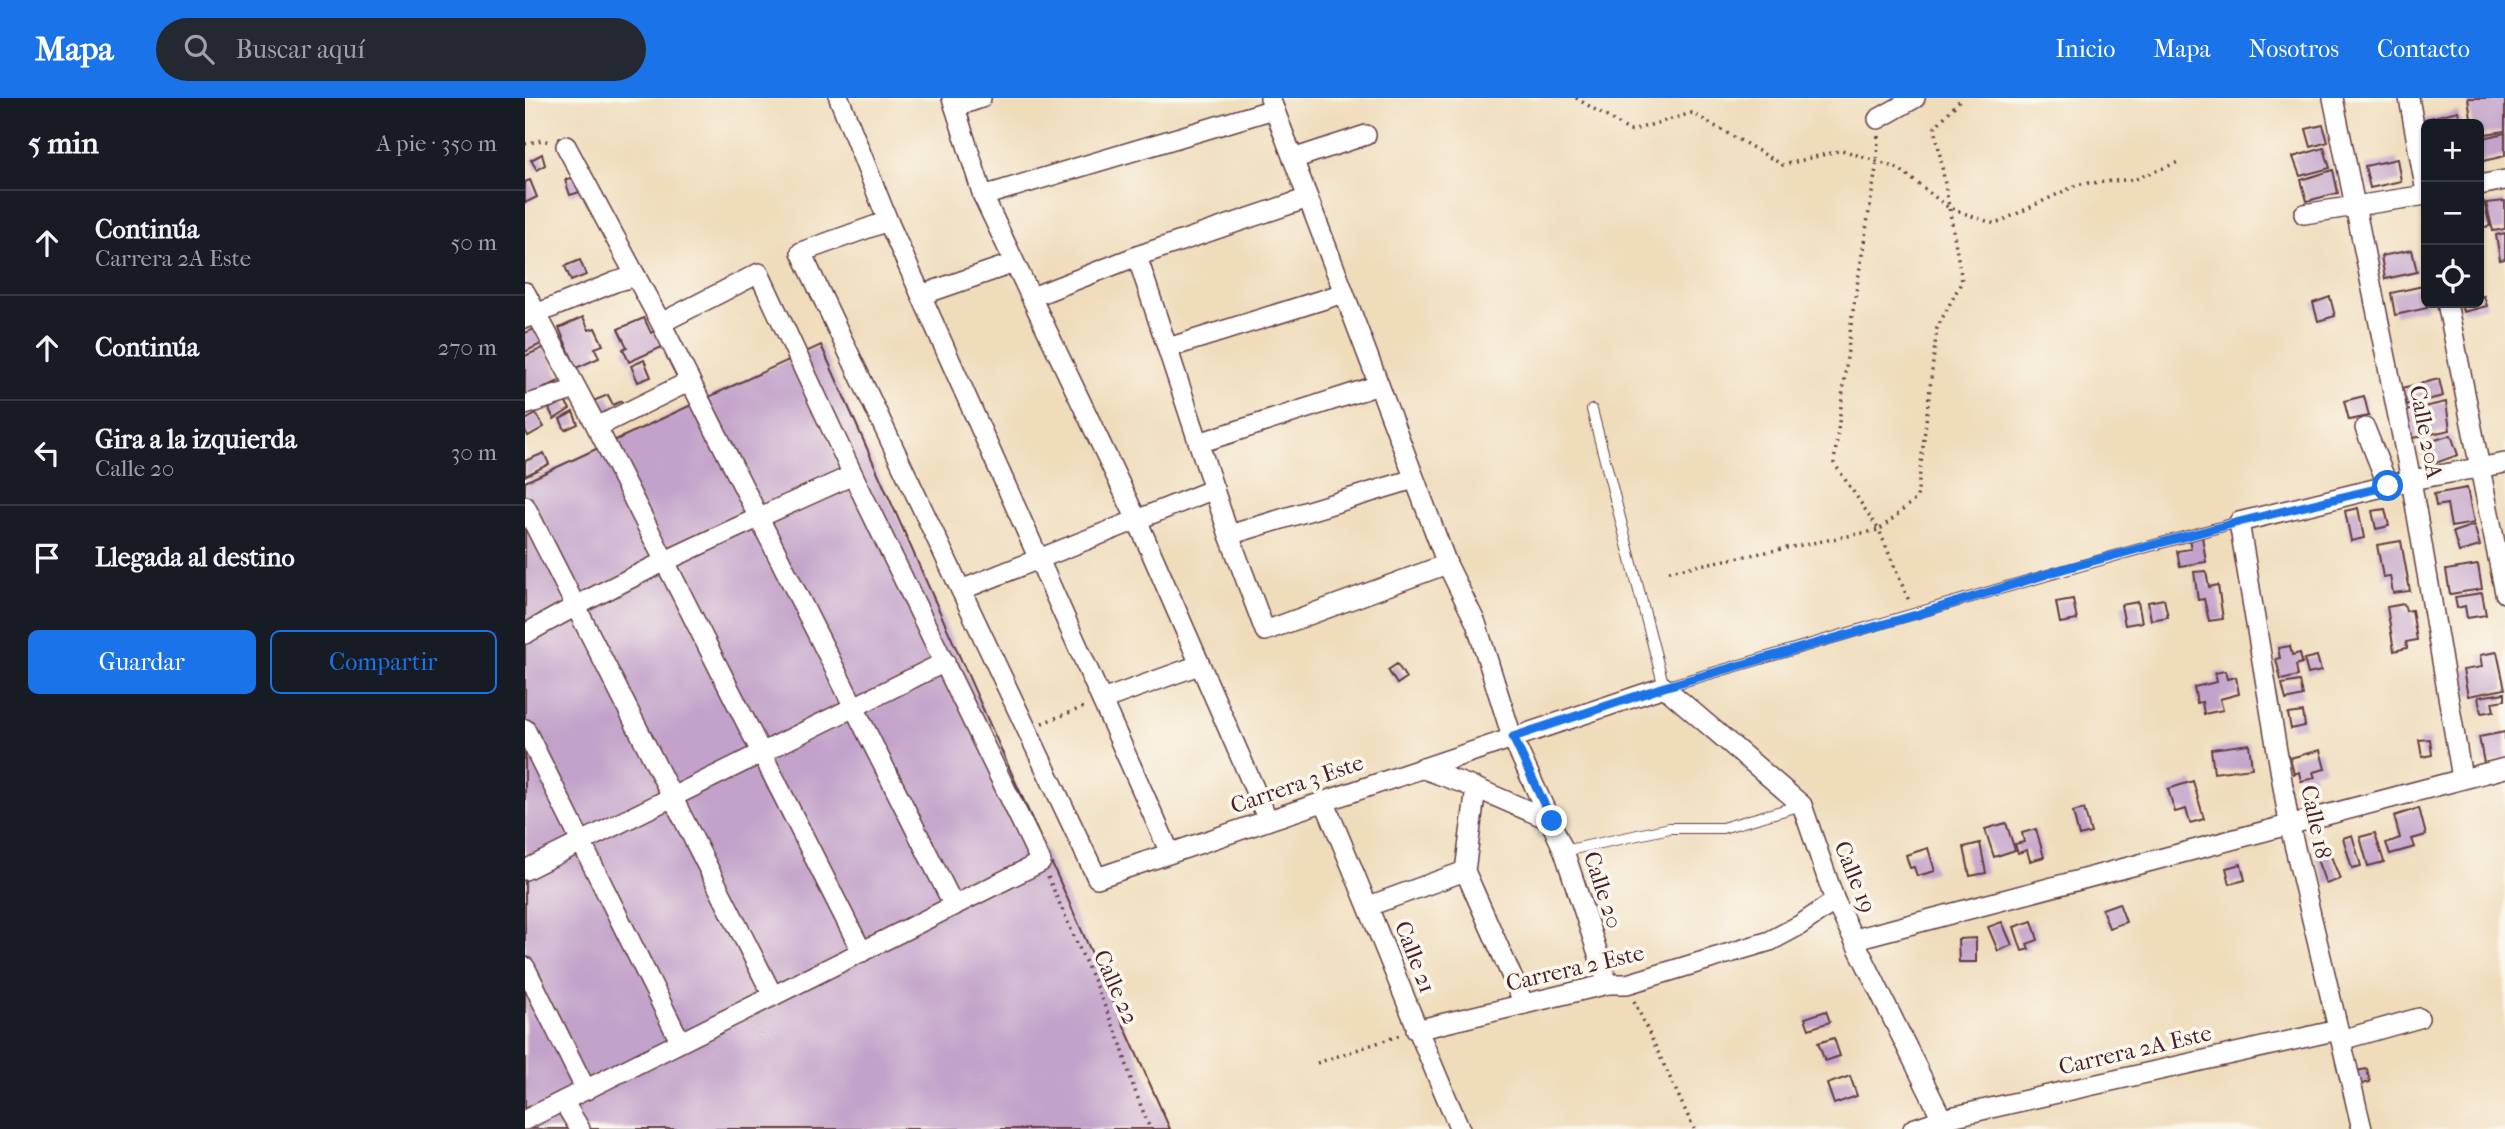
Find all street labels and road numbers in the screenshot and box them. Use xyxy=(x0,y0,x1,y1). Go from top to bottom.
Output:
street label: Calle 20A xyxy=(2404,383,2448,482)
street label: Carrera 3 Este xyxy=(1227,749,1367,819)
street label: Calle 18 xyxy=(2295,783,2337,861)
street label: Calle 19 xyxy=(1828,837,1882,917)
street label: Calle 20 xyxy=(1578,848,1628,932)
street label: Calle 21 xyxy=(1389,917,1441,997)
street label: Carrera 2 Este xyxy=(1503,939,1647,997)
street label: Calle 22 xyxy=(1088,946,1144,1029)
street label: Carrera 2A Este xyxy=(2056,1019,2214,1081)

